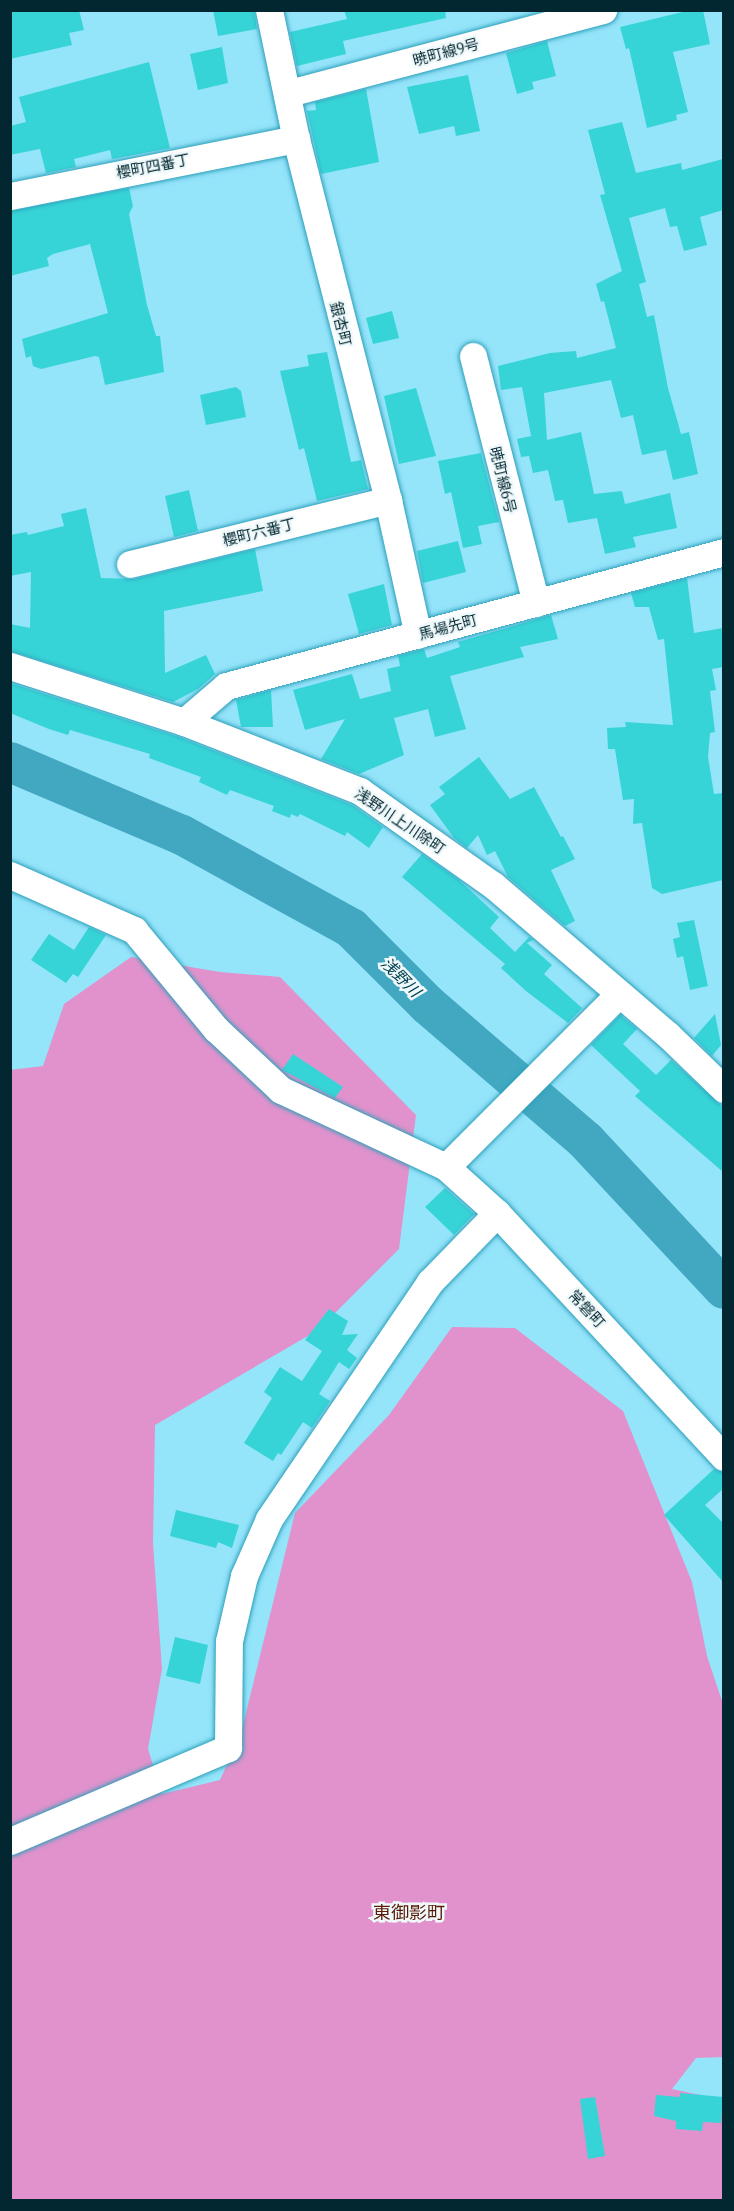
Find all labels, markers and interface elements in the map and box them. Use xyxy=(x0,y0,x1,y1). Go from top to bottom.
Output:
street label: 暁町線9号 xyxy=(411,35,481,69)
street label: 櫻町四番丁 xyxy=(114,150,192,182)
street label: 銀杏町 xyxy=(327,300,355,348)
street label: 暁町線6号 xyxy=(486,445,520,515)
street label: 櫻町六番丁 xyxy=(220,514,298,550)
street label: 馬場先町 xyxy=(417,611,479,643)
street label: 浅野川上川除町 xyxy=(351,784,449,858)
water label: 浅野川 xyxy=(377,953,425,1001)
street label: 常磐町 xyxy=(565,1286,609,1332)
district label: 東御影町 xyxy=(373,1901,445,1923)

